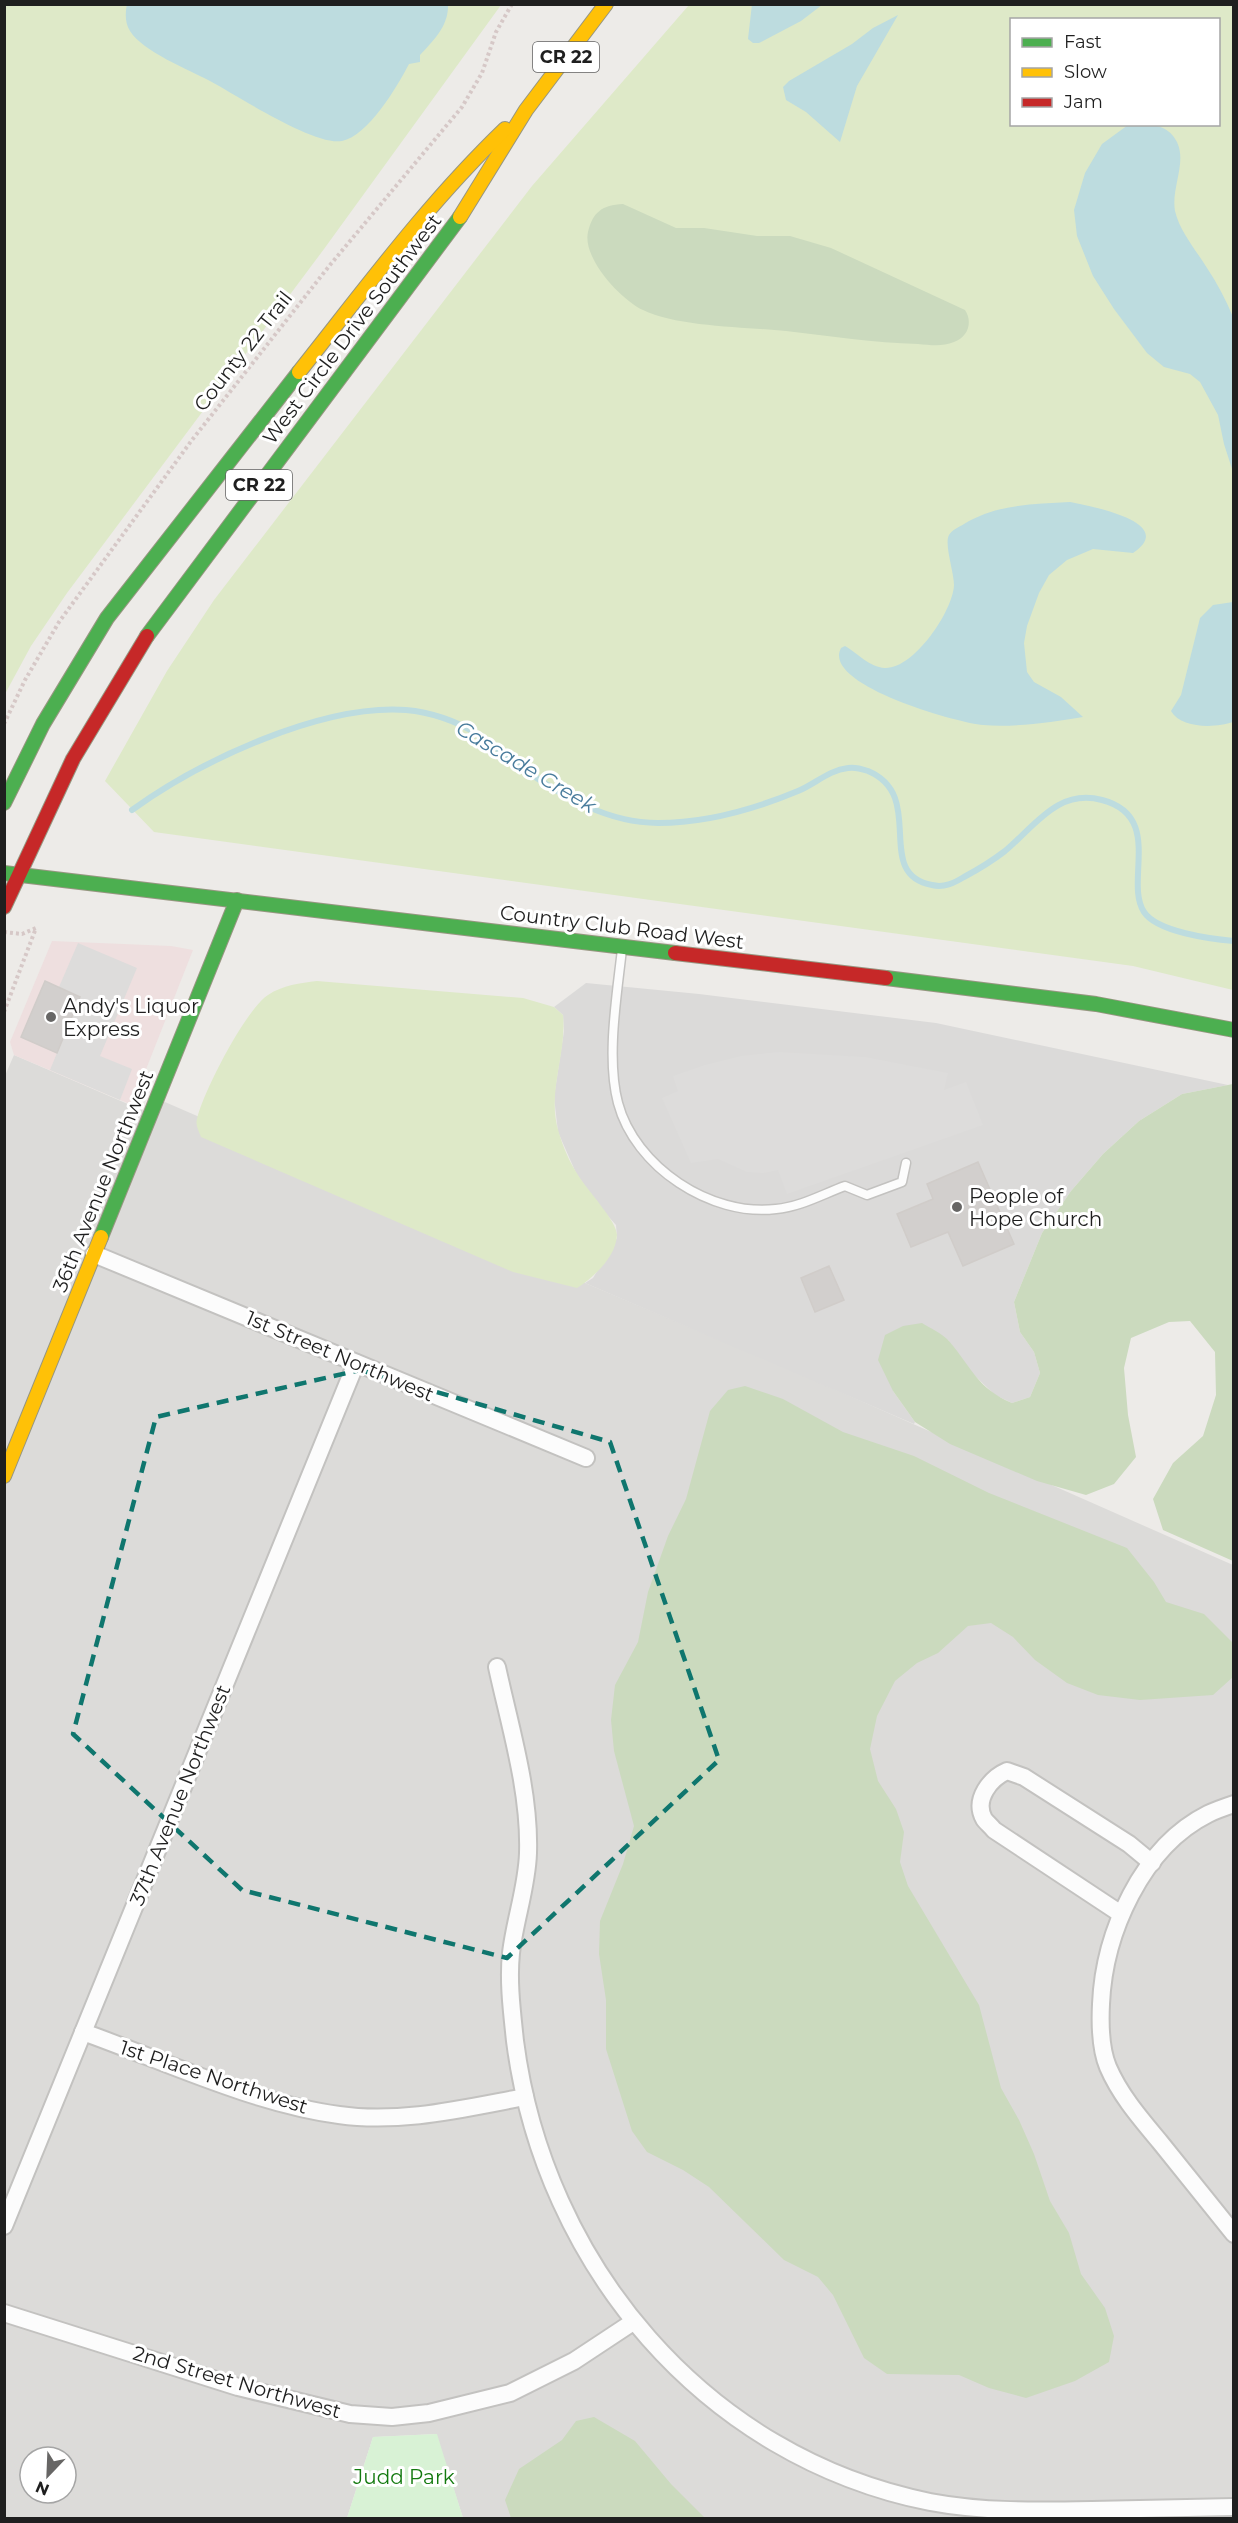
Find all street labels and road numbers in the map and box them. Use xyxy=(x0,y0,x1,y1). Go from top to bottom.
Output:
road number: CR 22 xyxy=(533,42,599,72)
street label: West Circle Drive Southwest xyxy=(258,209,446,449)
street label: County 22 Trail xyxy=(189,286,297,416)
road number: CR 22 xyxy=(226,470,292,500)
street label: Country Club Road West xyxy=(499,900,745,954)
street label: 36th Avenue Northwest xyxy=(48,1067,158,1295)
street label: 1st Street Northwest xyxy=(242,1306,438,1406)
street label: 37th Avenue Northwest xyxy=(125,1681,235,1909)
street label: 1st Place Northwest xyxy=(117,2035,311,2119)
street label: 2nd Street Northwest xyxy=(130,2341,344,2423)

